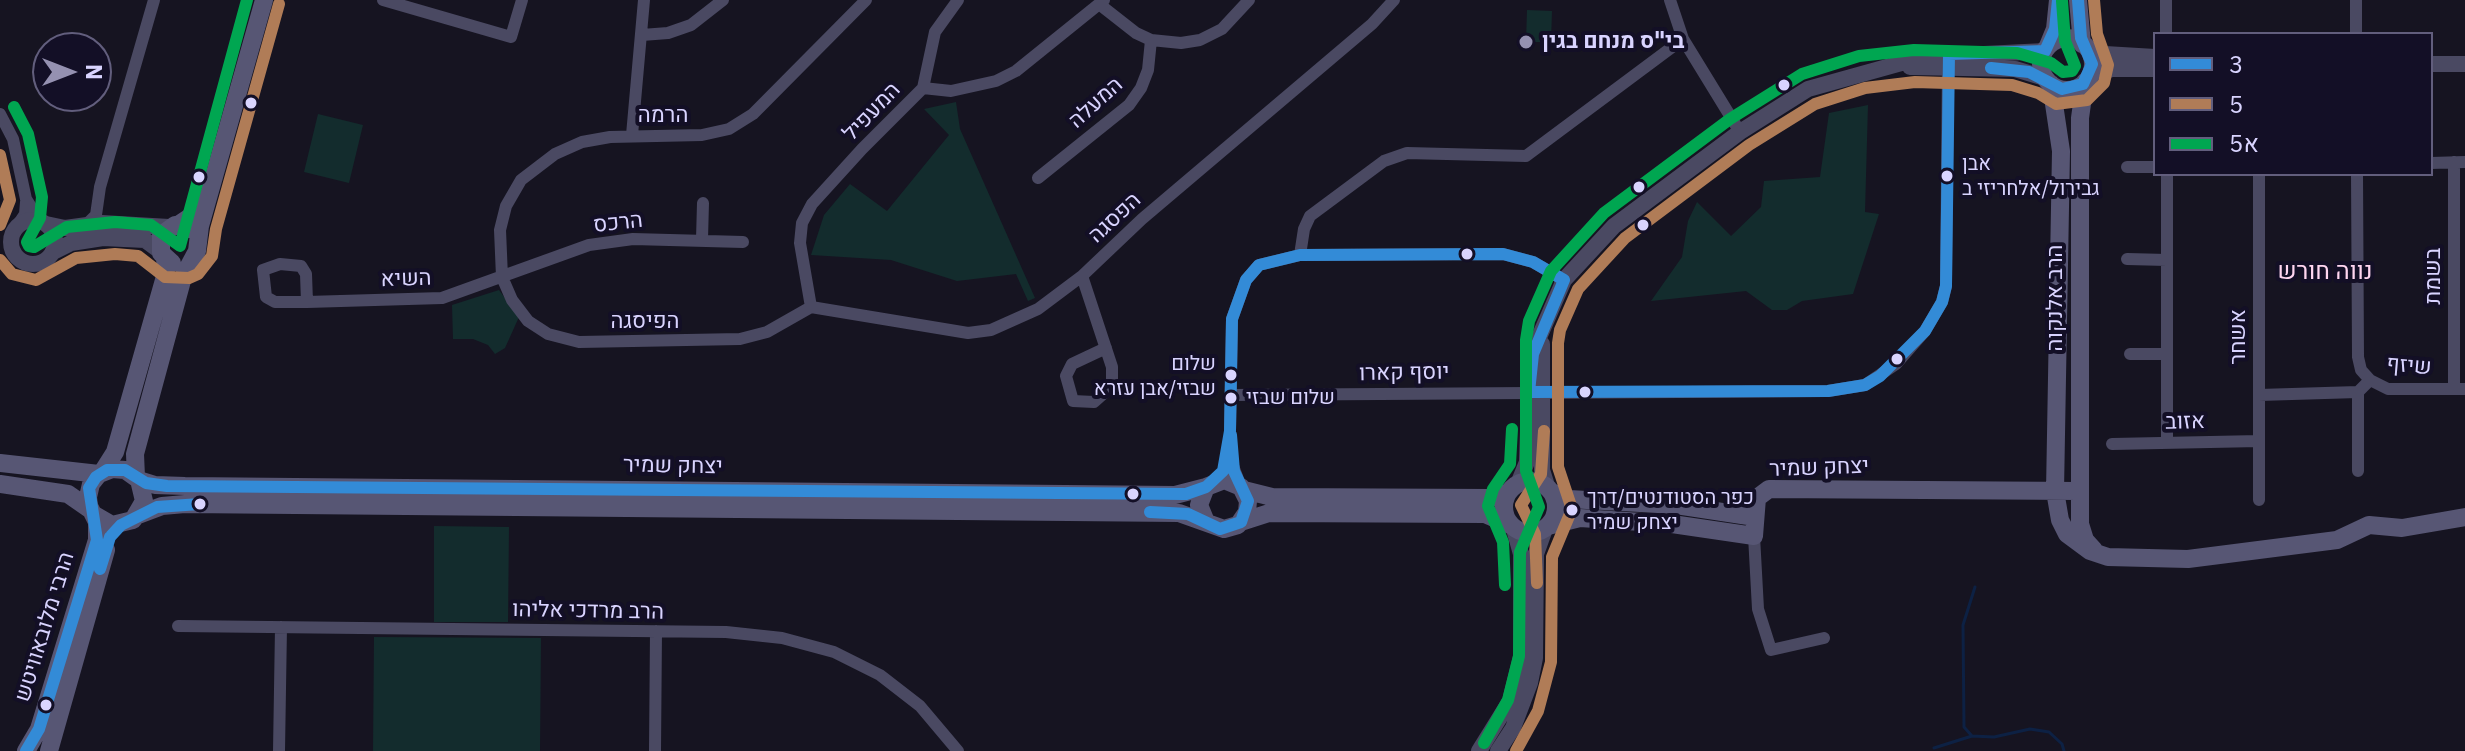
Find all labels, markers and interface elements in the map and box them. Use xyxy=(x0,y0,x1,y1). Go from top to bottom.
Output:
place label: בי"ס מנחם בגין xyxy=(1542,29,1684,55)
north arrow xyxy=(32,32,112,112)
legend xyxy=(2153,32,2433,176)
marker: בי"ס מנחם בגין xyxy=(1517,33,1535,51)
text: 3 xyxy=(2229,48,2243,80)
text: N xyxy=(80,64,109,80)
street label: המעלה xyxy=(1063,72,1129,134)
street label: המעפיל xyxy=(838,77,906,147)
unlabelled marker xyxy=(1776,77,1792,93)
text: 5 xyxy=(2229,88,2243,120)
unlabelled marker xyxy=(243,95,259,111)
street label: הרמה xyxy=(638,103,688,129)
text: 5א xyxy=(2229,127,2259,159)
place label: אבן גבירול/אלחריזי ב xyxy=(1962,152,2099,199)
marker: אבן גבירול/אלחריזי ב xyxy=(1939,168,1955,184)
unlabelled marker xyxy=(191,169,207,185)
unlabelled marker xyxy=(1631,179,1647,195)
street label: הפסגה xyxy=(1083,187,1147,249)
street label: הרכס xyxy=(592,207,644,239)
unlabelled marker xyxy=(1635,217,1651,233)
street label: הרב אלנקוה xyxy=(2043,245,2069,351)
unlabelled marker xyxy=(1459,246,1475,262)
street label: בשמת xyxy=(2421,248,2447,304)
district label: נווה חורש xyxy=(2277,258,2373,286)
street label: השיא xyxy=(380,265,432,293)
street label: הפיסגה xyxy=(611,309,679,335)
street label: אשחר xyxy=(2226,309,2252,365)
unlabelled marker xyxy=(1889,351,1905,367)
street label: שיזף xyxy=(2385,351,2433,381)
place label: שלום שבזי/אבן עזרא xyxy=(1094,352,1216,399)
street label: יוסף קארו xyxy=(1359,359,1449,387)
marker: שלום שבזי/אבן עזרא xyxy=(1223,367,1239,383)
unlabelled marker xyxy=(1577,384,1593,400)
place label: שלום שבזי xyxy=(1246,386,1335,410)
marker: שלום שבזי xyxy=(1223,390,1239,406)
street label: אזוב xyxy=(2165,408,2205,436)
street label: יצחק שמיר xyxy=(623,452,723,480)
street label: יצחק שמיר xyxy=(1769,453,1869,483)
unlabelled marker xyxy=(1125,486,1141,502)
place label: כפר הסטודנטים/דרך יצחק שמיר xyxy=(1587,486,1754,533)
unlabelled marker xyxy=(192,496,208,512)
marker: כפר הסטודנטים/דרך יצחק שמיר xyxy=(1564,502,1580,518)
street label: הרבי מלובאוויטש xyxy=(10,549,80,705)
street label: הרב מרדכי אליהו xyxy=(512,596,664,626)
unlabelled marker xyxy=(38,697,54,713)

